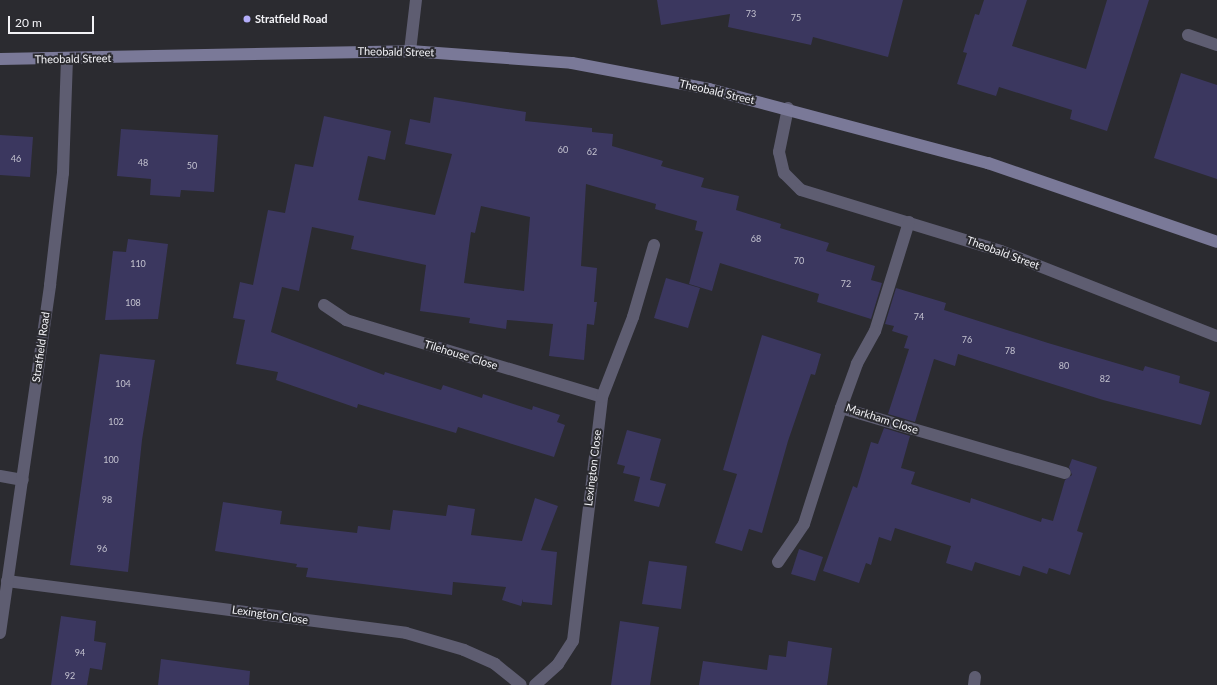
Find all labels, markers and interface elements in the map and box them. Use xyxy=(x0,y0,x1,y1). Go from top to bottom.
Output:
scale bar xyxy=(10,8,96,34)
house number: 73 xyxy=(746,9,756,19)
place label: Stratfield Road xyxy=(255,12,327,26)
house number: 75 xyxy=(791,13,801,23)
marker: Stratfield Road xyxy=(242,14,252,24)
text: 20 m xyxy=(15,15,42,30)
street label: Theobald Street xyxy=(358,45,434,59)
street label: Theobald Street xyxy=(35,52,111,66)
street label: Theobald Street xyxy=(678,77,756,107)
house number: 60 xyxy=(558,145,568,155)
house number: 62 xyxy=(587,147,597,157)
house number: 46 xyxy=(11,154,21,164)
house number: 48 xyxy=(138,158,148,168)
house number: 50 xyxy=(187,161,197,171)
house number: 68 xyxy=(751,234,761,244)
street label: Theobald Street xyxy=(965,234,1041,272)
house number: 70 xyxy=(794,256,804,266)
house number: 110 xyxy=(130,259,146,269)
house number: 72 xyxy=(841,279,851,289)
house number: 108 xyxy=(125,298,141,308)
street label: Stratfield Road xyxy=(30,311,52,383)
house number: 74 xyxy=(914,312,924,322)
house number: 76 xyxy=(962,335,972,345)
street label: Tilehouse Close xyxy=(423,338,499,372)
house number: 78 xyxy=(1005,346,1015,356)
house number: 80 xyxy=(1059,361,1069,371)
house number: 82 xyxy=(1100,374,1110,384)
house number: 104 xyxy=(115,379,131,389)
street label: Markham Close xyxy=(844,401,920,437)
house number: 102 xyxy=(108,417,124,427)
street label: Lexington Close xyxy=(582,429,604,507)
house number: 100 xyxy=(103,455,119,465)
house number: 98 xyxy=(102,495,112,505)
house number: 96 xyxy=(97,544,107,554)
street label: Lexington Close xyxy=(231,603,309,627)
house number: 94 xyxy=(75,648,85,658)
house number: 92 xyxy=(65,671,75,681)

